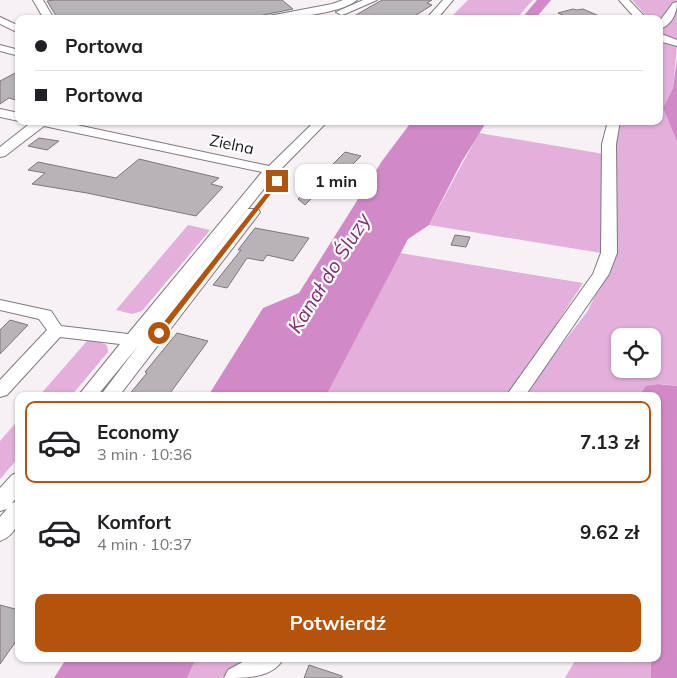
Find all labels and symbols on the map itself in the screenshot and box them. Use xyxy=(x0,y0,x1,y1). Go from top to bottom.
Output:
street label: Zielna xyxy=(208,130,256,158)
callout: 1 min xyxy=(294,164,377,198)
route end xyxy=(266,170,288,192)
water label: Kanał do Śluzy xyxy=(282,207,376,337)
route start xyxy=(148,322,170,344)

